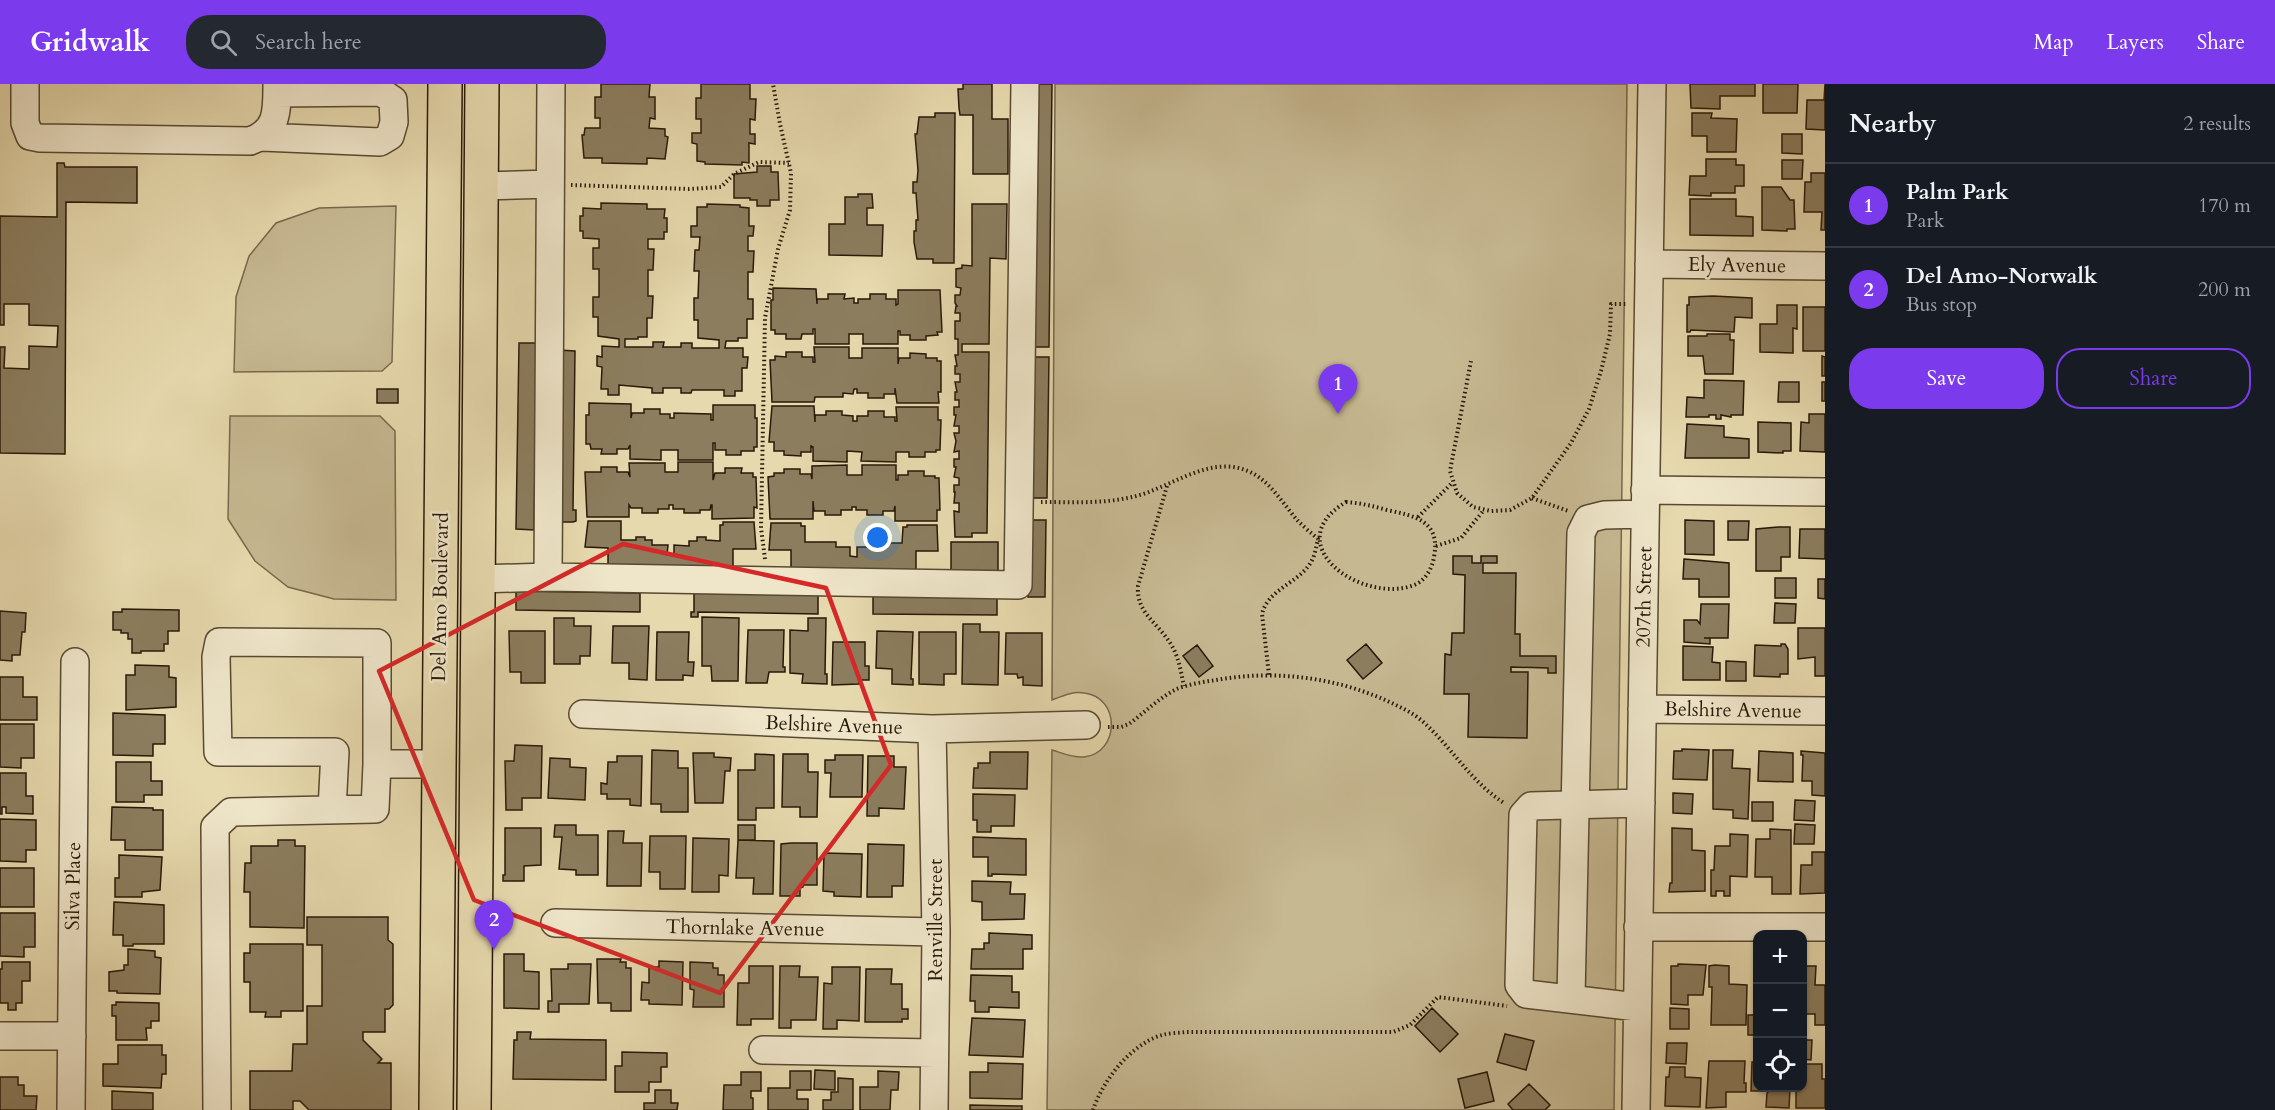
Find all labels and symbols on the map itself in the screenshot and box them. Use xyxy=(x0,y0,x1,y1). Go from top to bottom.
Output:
street label: Ely Avenue xyxy=(1688,251,1786,279)
pin: 1 xyxy=(1318,364,1358,414)
street label: Del Amo Boulevard xyxy=(425,512,455,682)
your location xyxy=(863,523,892,552)
street label: 207th Street xyxy=(1630,545,1658,648)
street label: Belshire Avenue xyxy=(1664,695,1802,725)
street label: Belshire Avenue xyxy=(765,709,903,741)
street label: Silva Place xyxy=(59,841,87,931)
street label: Renville Street xyxy=(922,858,949,981)
pin: 2 xyxy=(474,900,514,950)
street label: Thornlake Avenue xyxy=(665,913,825,943)

